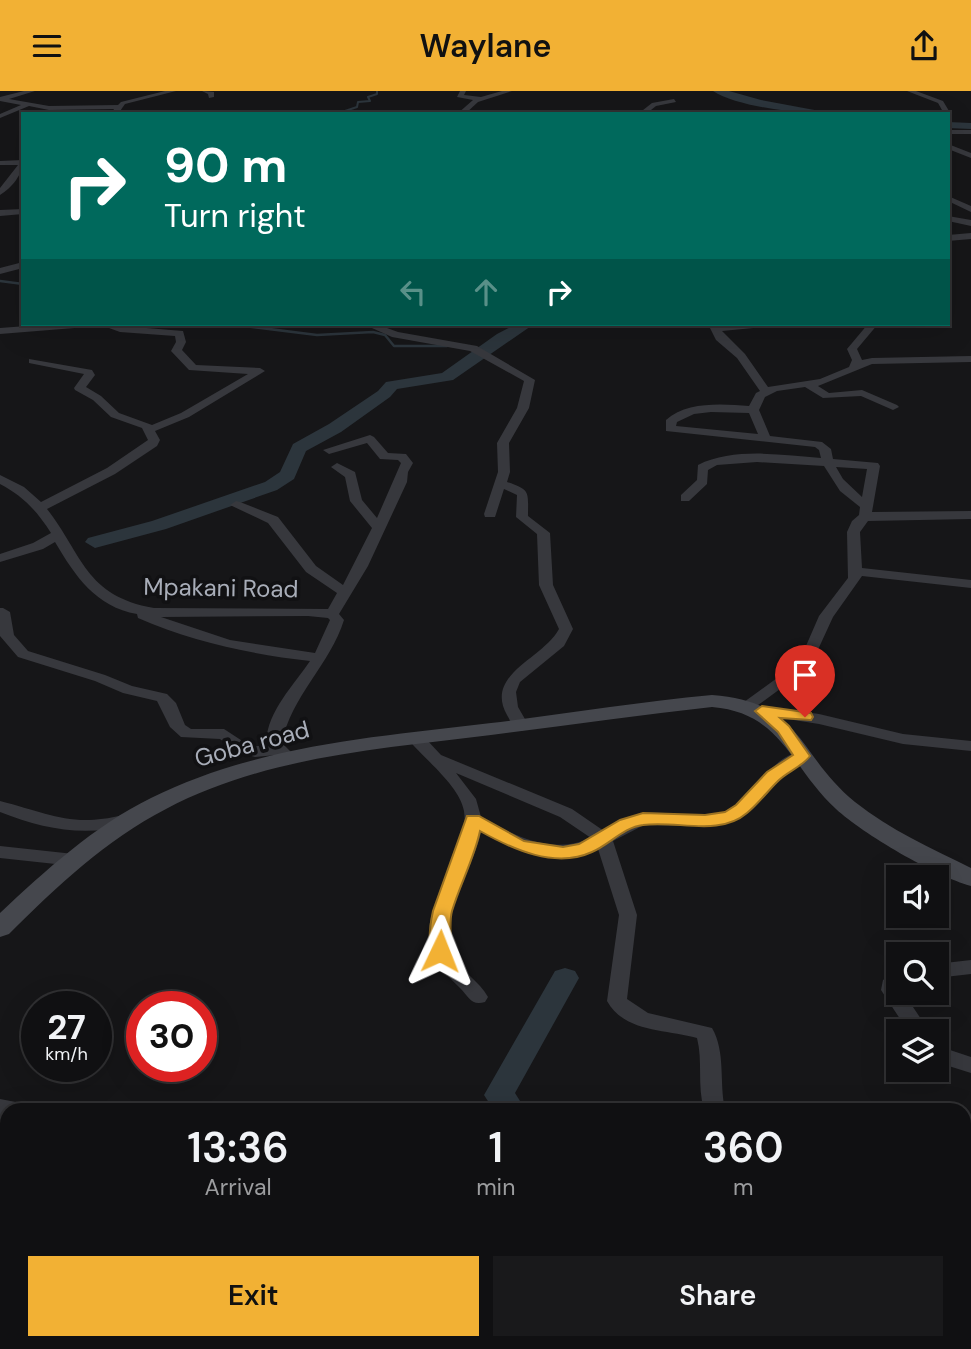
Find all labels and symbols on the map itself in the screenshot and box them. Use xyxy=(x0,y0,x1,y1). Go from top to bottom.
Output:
street label: Mpakani Road xyxy=(143,571,299,604)
pin xyxy=(775,645,835,717)
street label: Goba road xyxy=(191,713,313,774)
position arrow xyxy=(403,914,477,988)
speed limit sign: 30 xyxy=(126,991,217,1082)

